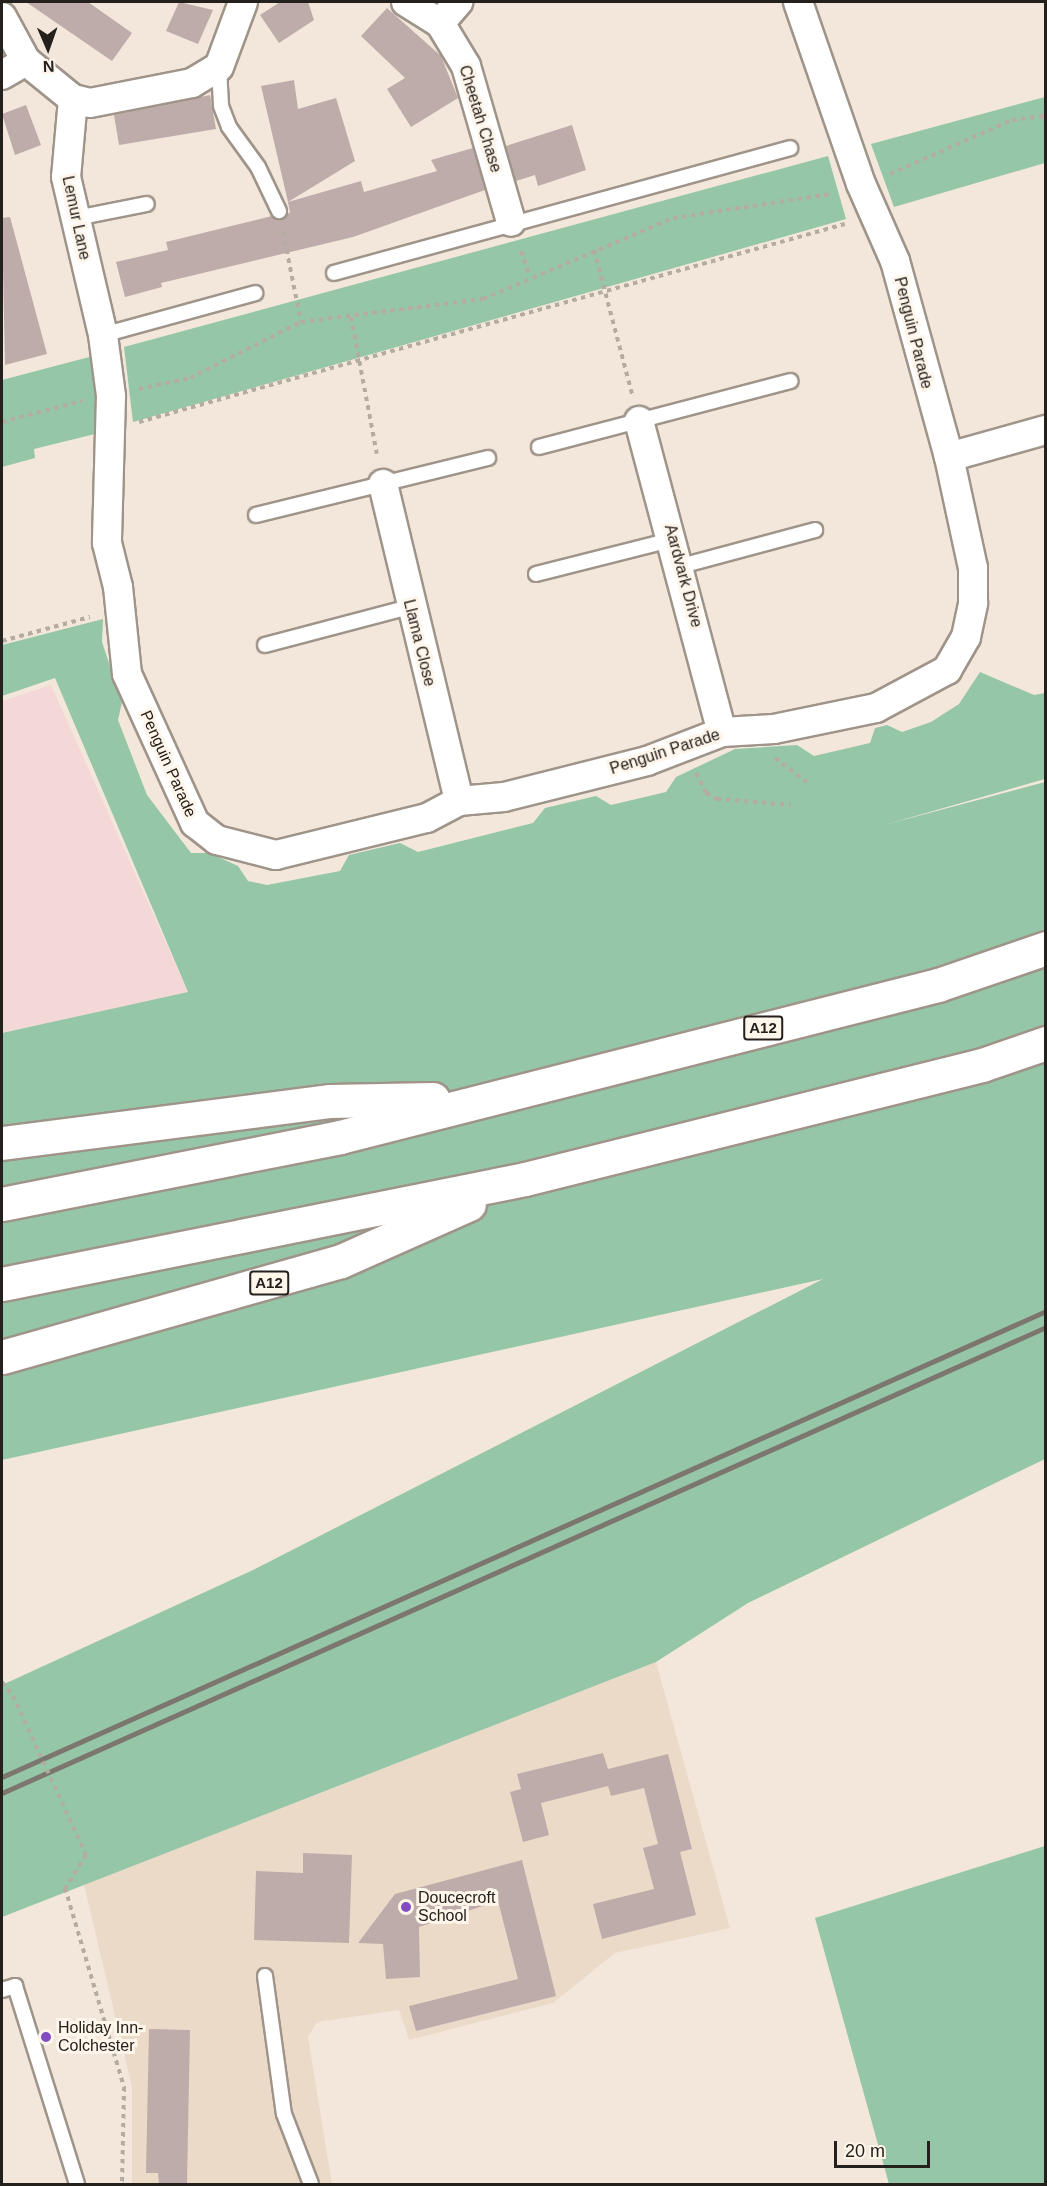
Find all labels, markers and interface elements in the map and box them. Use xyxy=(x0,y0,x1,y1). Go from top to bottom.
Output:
north arrow xyxy=(18,18,78,78)
text: N xyxy=(43,58,55,75)
street label: Cheetah Chase xyxy=(455,63,505,175)
street label: Lemur Lane xyxy=(58,174,94,262)
street label: Penguin Parade xyxy=(890,275,936,391)
street label: Aardvark Drive xyxy=(660,522,706,630)
street label: Llama Close xyxy=(399,598,439,688)
street label: Penguin Parade xyxy=(136,708,200,820)
street label: Penguin Parade xyxy=(607,725,723,779)
road number: A12 xyxy=(742,1016,784,1040)
road number: A12 xyxy=(248,1271,290,1295)
place label: Doucecroft School xyxy=(418,1888,495,1926)
marker: Doucecroft School xyxy=(399,1900,413,1914)
place label: Holiday Inn- Colchester xyxy=(58,2018,143,2056)
marker: Holiday Inn- Colchester xyxy=(39,2030,53,2044)
scale bar xyxy=(837,2129,933,2167)
text: 20 m xyxy=(845,2141,885,2161)

